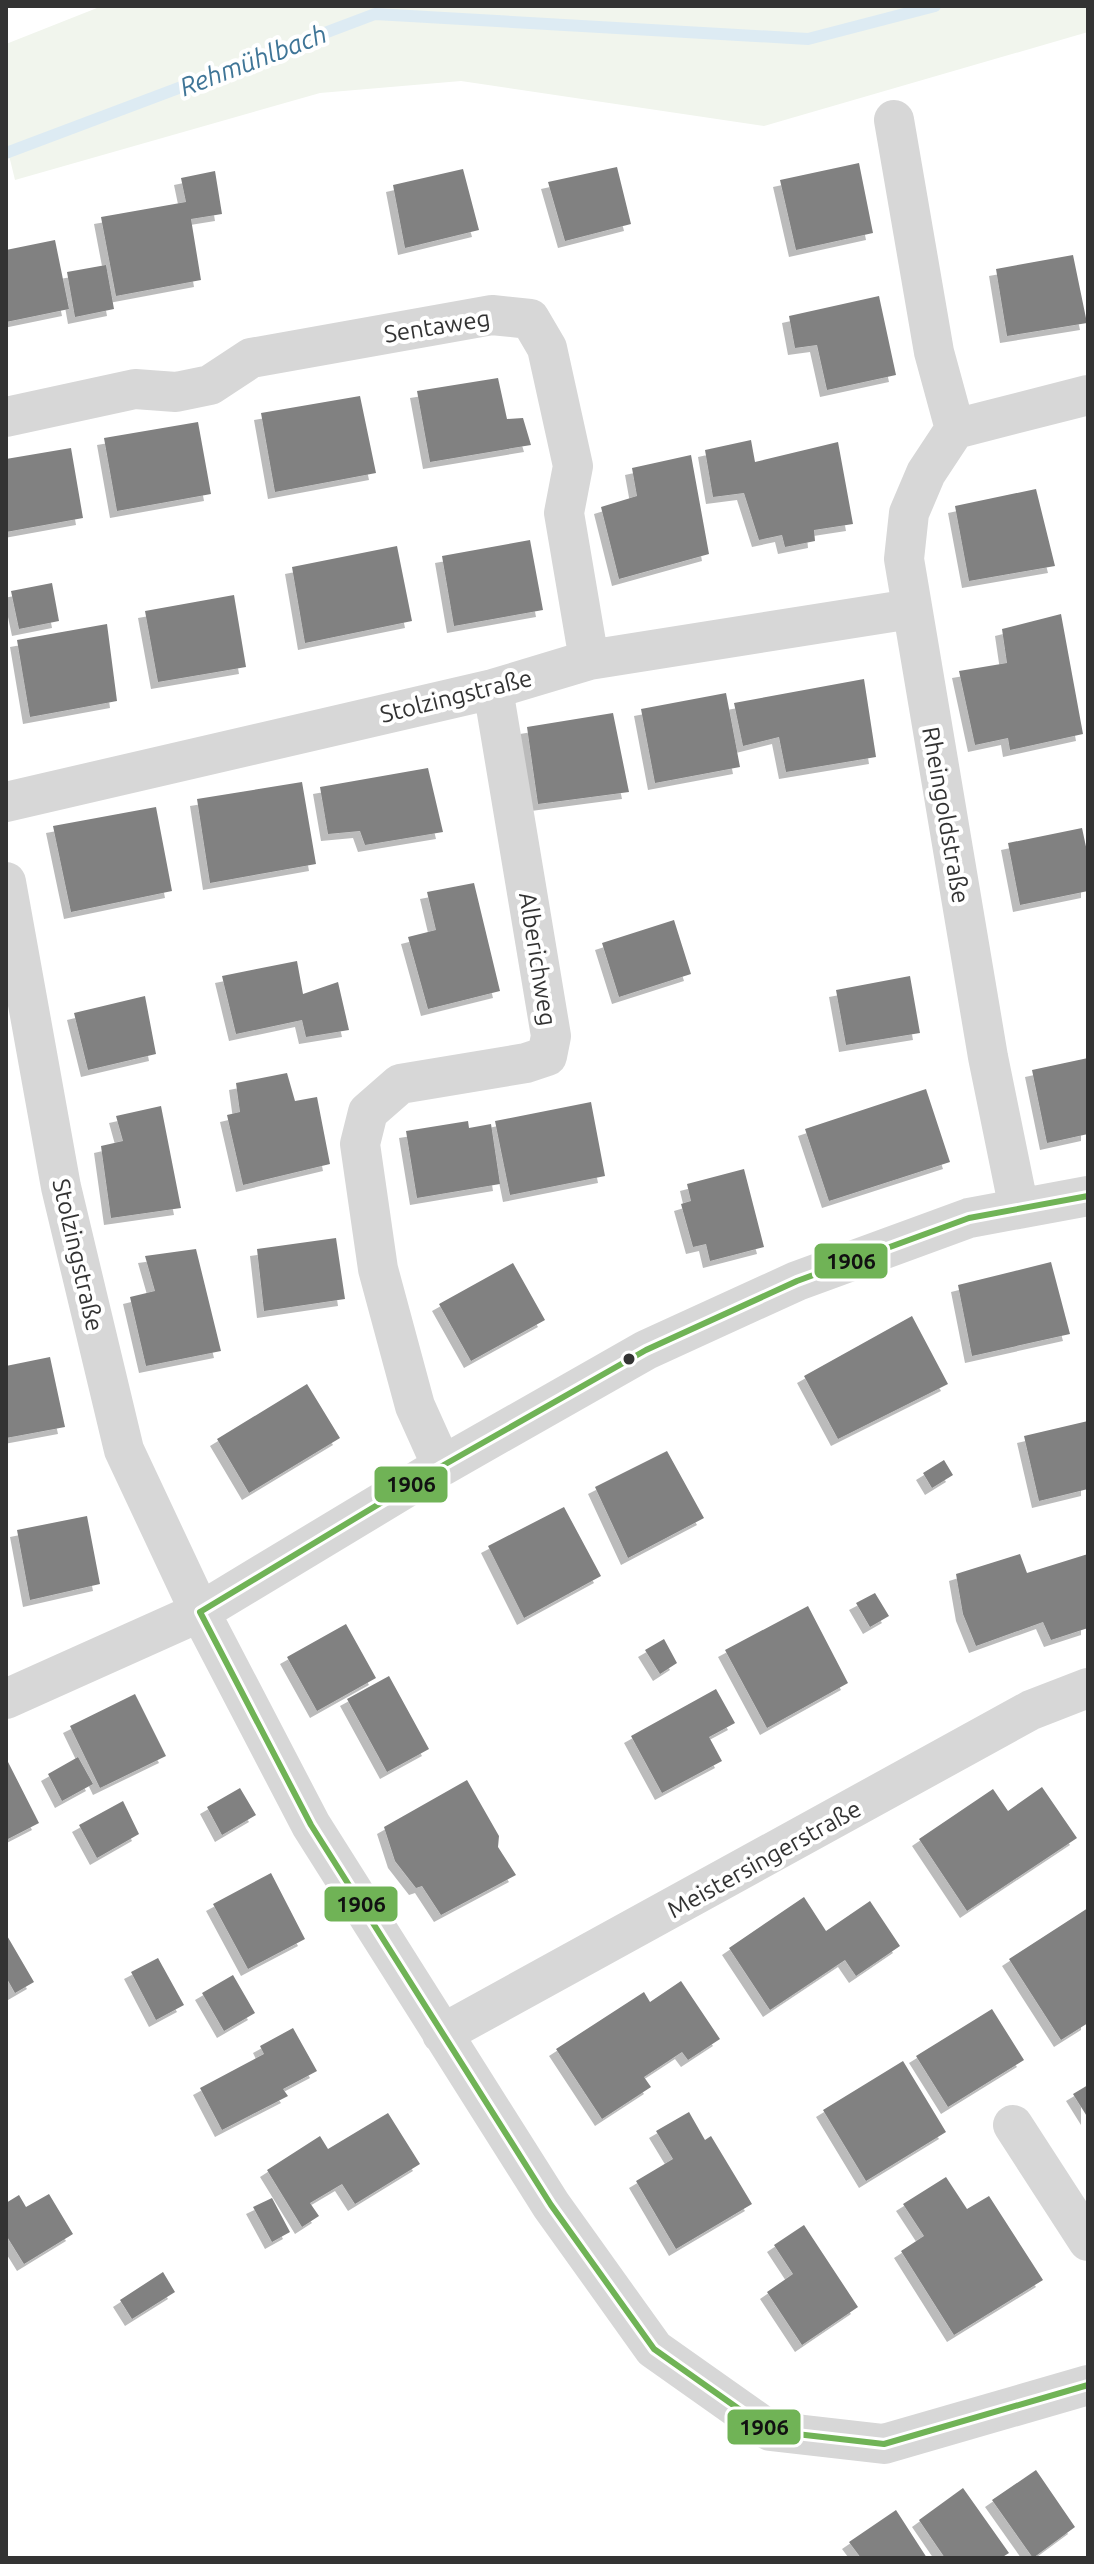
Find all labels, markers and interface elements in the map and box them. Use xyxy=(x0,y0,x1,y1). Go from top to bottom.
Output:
water label: Rehmühlbach xyxy=(175,19,331,101)
street label: Sentaweg xyxy=(382,304,492,348)
street label: Stolzingstraße xyxy=(377,664,535,728)
street label: Rheingoldstraße xyxy=(917,725,975,905)
street label: Alberichweg xyxy=(514,890,562,1028)
street label: Stolzingstraße xyxy=(47,1176,109,1334)
line badge: 1906 xyxy=(813,1242,889,1280)
text: 1906 xyxy=(826,1248,876,1273)
unlabelled marker xyxy=(621,1351,637,1367)
line badge: 1906 xyxy=(373,1465,449,1504)
text: 1906 xyxy=(386,1471,436,1496)
street label: Meistersingerstraße xyxy=(662,1795,866,1923)
line badge: 1906 xyxy=(323,1885,399,1923)
text: 1906 xyxy=(336,1891,386,1916)
line badge: 1906 xyxy=(726,2408,802,2446)
text: 1906 xyxy=(739,2414,789,2439)

